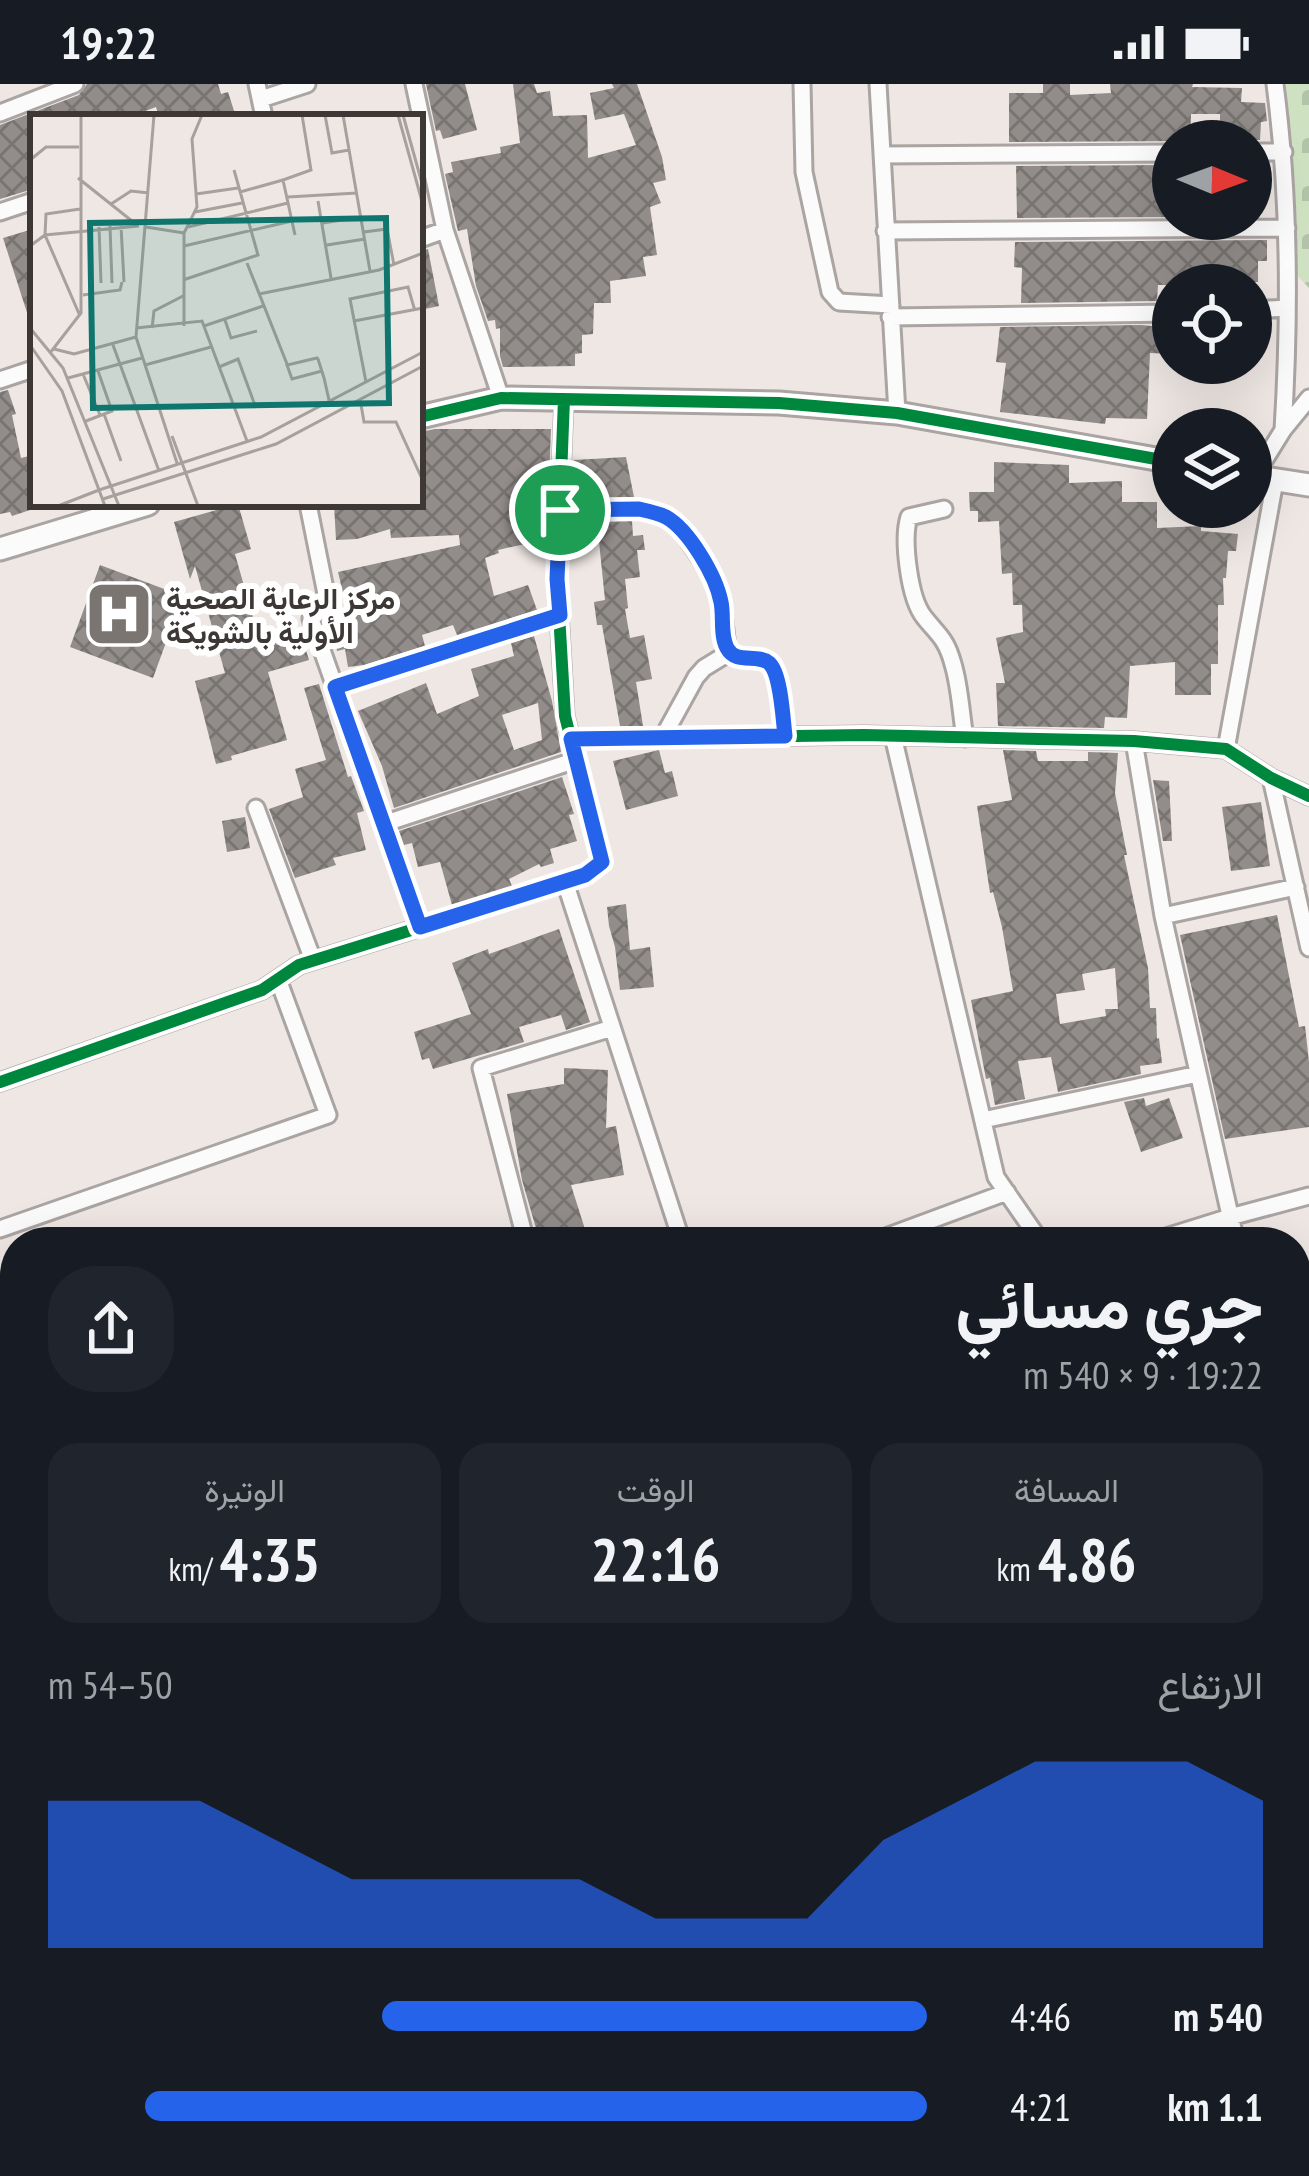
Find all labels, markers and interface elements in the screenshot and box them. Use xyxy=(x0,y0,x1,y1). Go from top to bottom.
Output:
text: 19:22 xyxy=(60,13,157,71)
inset map xyxy=(30,114,423,507)
north arrow xyxy=(1152,120,1272,240)
map controls xyxy=(1152,120,1272,528)
button: locate xyxy=(1152,264,1272,384)
button: layers xyxy=(1152,408,1272,528)
pin xyxy=(509,459,611,561)
icon: arrive xyxy=(527,477,593,543)
place label: مركز الرعاية الصحية الأولية بالشويكة xyxy=(166,578,395,651)
hospital icon: مركز الرعاية الصحية الأولية بالشويكة xyxy=(84,579,154,649)
text: جري مسائي xyxy=(955,1261,1263,1346)
button: share xyxy=(48,1266,174,1392)
text: 19:22 · 9 × 540 m xyxy=(1023,1349,1263,1400)
text: الوتيرة xyxy=(204,1468,285,1511)
text: الوقت xyxy=(617,1468,694,1511)
text: المسافة xyxy=(1014,1468,1119,1511)
text: 4:35 xyxy=(219,1520,321,1598)
text: 22:16 xyxy=(591,1520,720,1598)
text: 4.86 xyxy=(1038,1520,1137,1598)
text: /km xyxy=(168,1547,219,1590)
text: km xyxy=(996,1547,1038,1590)
text: 50–54 m xyxy=(48,1659,173,1710)
text: الارتفاع xyxy=(1157,1659,1263,1710)
text: 4:46 xyxy=(1010,1991,1071,2042)
text: 540 m xyxy=(1173,1991,1263,2042)
text: 4:21 xyxy=(1010,2081,1071,2132)
text: 1.1 km xyxy=(1168,2081,1263,2132)

